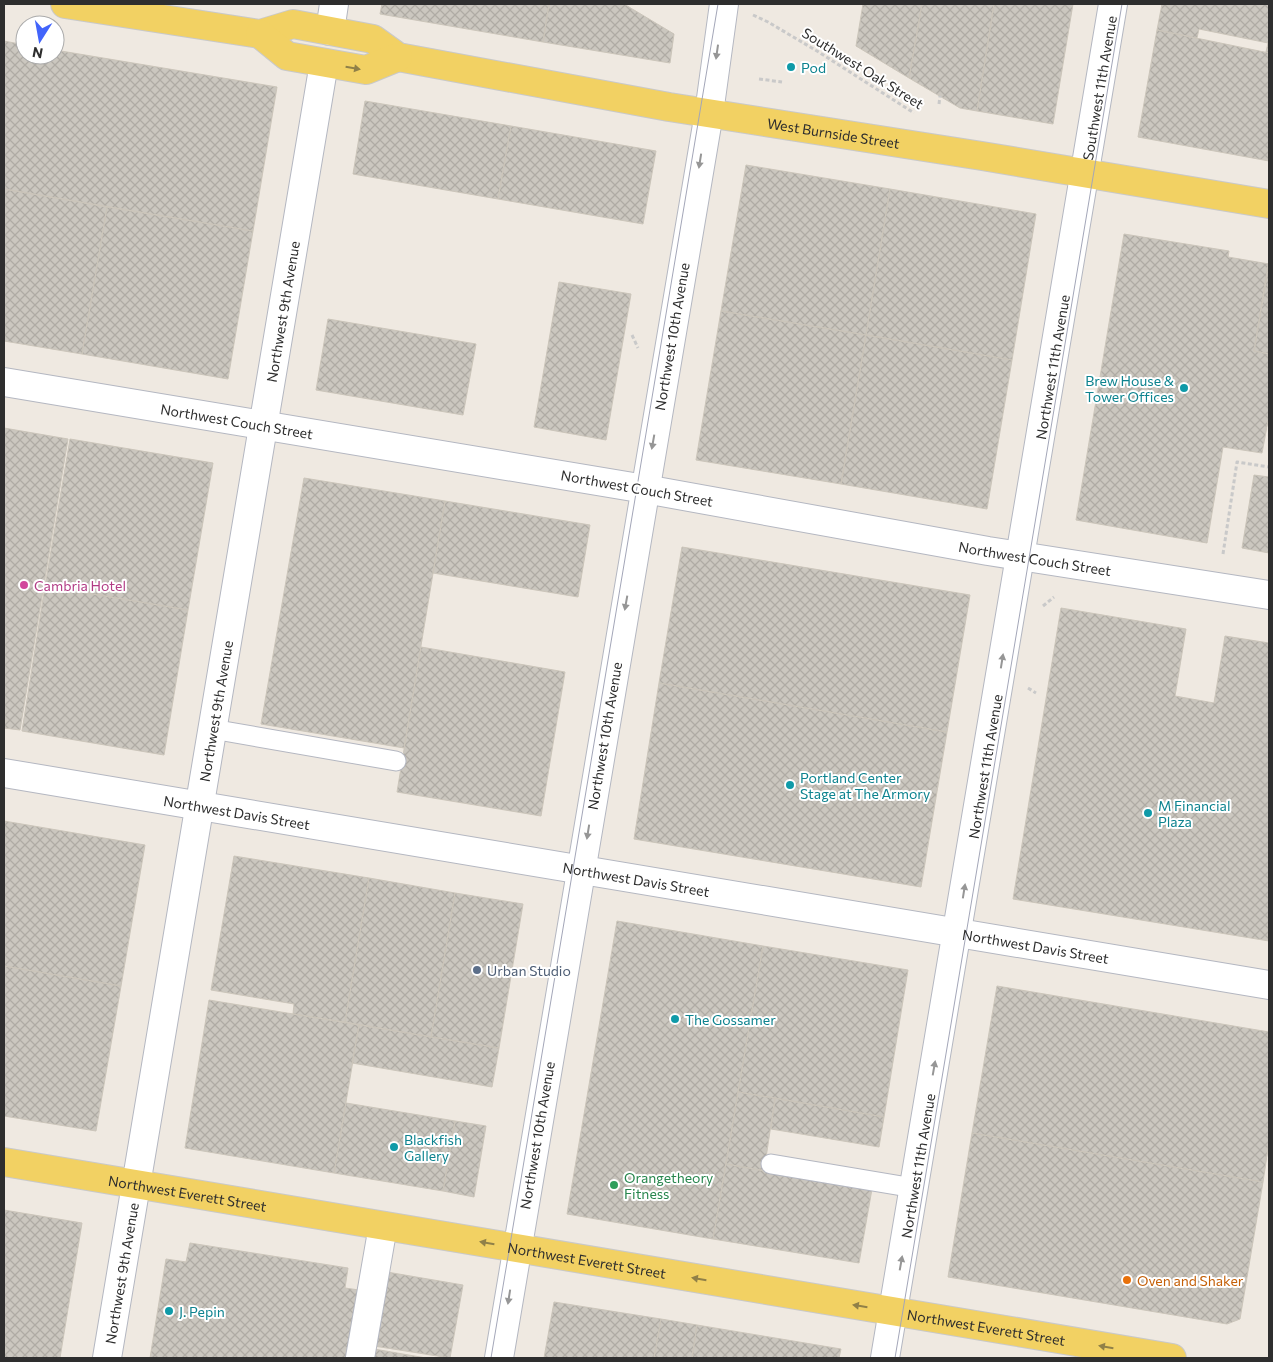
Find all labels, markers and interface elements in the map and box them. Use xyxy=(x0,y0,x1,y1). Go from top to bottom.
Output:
street label: Southwest 11th Avenue xyxy=(1078,14,1119,161)
north arrow xyxy=(15,15,65,65)
street label: Southwest Oak Street xyxy=(799,24,927,112)
text: N xyxy=(31,44,44,63)
one-way arrow xyxy=(713,44,721,60)
place label: Pod xyxy=(801,59,826,76)
marker: Pod xyxy=(785,61,797,73)
one-way arrow xyxy=(345,65,361,73)
street label: West Burnside Street xyxy=(766,114,901,152)
one-way arrow xyxy=(695,154,703,170)
street label: Northwest 9th Avenue xyxy=(262,240,303,384)
street label: Northwest 10th Avenue xyxy=(650,261,692,412)
street label: Northwest 11th Avenue xyxy=(1031,293,1072,441)
place label: Brew House & Tower Offices xyxy=(1085,372,1175,405)
marker: Brew House & Tower Offices xyxy=(1178,382,1190,394)
street label: Northwest Couch Street xyxy=(159,400,315,442)
one-way arrow xyxy=(648,435,656,451)
street label: Northwest Couch Street xyxy=(560,466,715,510)
street label: Northwest Couch Street xyxy=(957,537,1113,579)
place label: Cambria Hotel xyxy=(34,577,126,594)
marker: Cambria Hotel xyxy=(18,579,30,591)
one-way arrow xyxy=(621,595,629,611)
street label: Northwest 9th Avenue xyxy=(195,639,236,783)
one-way arrow xyxy=(998,653,1006,669)
street label: Northwest 10th Avenue xyxy=(583,661,625,811)
street label: Northwest 11th Avenue xyxy=(964,693,1005,840)
place label: Portland Center Stage at The Armory xyxy=(800,769,930,802)
marker: Portland Center Stage at The Armory xyxy=(784,779,796,791)
street label: Northwest Davis Street xyxy=(162,791,312,833)
place label: M Financial Plaza xyxy=(1158,797,1230,830)
marker: M Financial Plaza xyxy=(1142,807,1154,819)
one-way arrow xyxy=(583,824,591,840)
street label: Northwest Davis Street xyxy=(562,858,711,900)
one-way arrow xyxy=(960,882,968,898)
street label: Northwest Davis Street xyxy=(961,925,1110,967)
place label: Urban Studio xyxy=(487,962,571,979)
marker: Urban Studio xyxy=(471,964,483,976)
place label: The Gossamer xyxy=(685,1011,776,1028)
marker: The Gossamer xyxy=(669,1013,681,1025)
street label: Northwest 10th Avenue xyxy=(516,1060,557,1210)
one-way arrow xyxy=(931,1060,939,1076)
street label: Northwest 11th Avenue xyxy=(897,1092,938,1239)
place label: Blackfish Gallery xyxy=(404,1131,462,1164)
marker: Blackfish Gallery xyxy=(388,1141,400,1153)
place label: Orangetheory Fitness xyxy=(624,1169,713,1202)
street label: Northwest Everett Street xyxy=(107,1171,268,1214)
marker: Orangetheory Fitness xyxy=(608,1179,620,1191)
street label: Northwest 9th Avenue xyxy=(101,1201,141,1345)
street label: Northwest Everett Street xyxy=(506,1238,667,1281)
one-way arrow xyxy=(479,1239,495,1247)
one-way arrow xyxy=(898,1255,906,1271)
place label: Oven and Shaker xyxy=(1137,1272,1244,1289)
marker: Oven and Shaker xyxy=(1121,1274,1133,1286)
one-way arrow xyxy=(691,1275,707,1283)
one-way arrow xyxy=(505,1289,513,1305)
one-way arrow xyxy=(851,1301,867,1309)
place label: J. Pepin xyxy=(179,1303,225,1320)
marker: J. Pepin xyxy=(163,1305,175,1317)
street label: Northwest Everett Street xyxy=(906,1305,1067,1349)
one-way arrow xyxy=(1098,1343,1114,1351)

